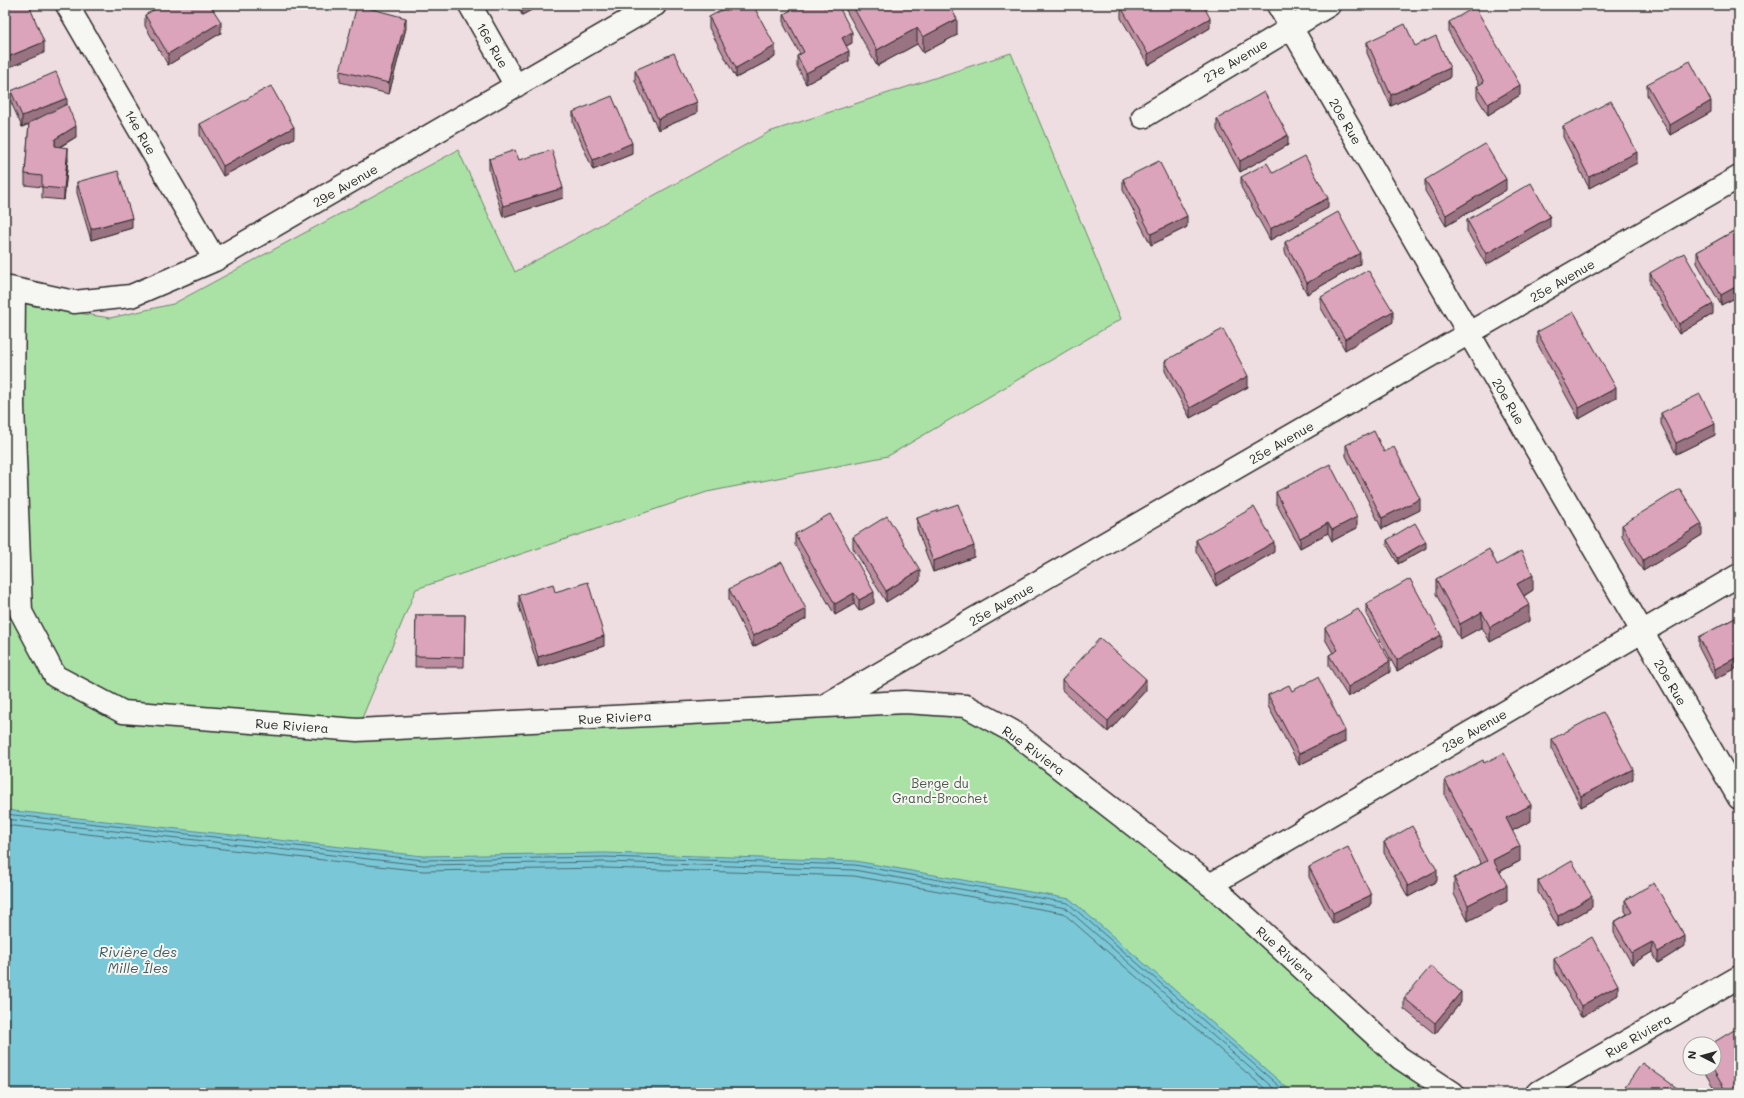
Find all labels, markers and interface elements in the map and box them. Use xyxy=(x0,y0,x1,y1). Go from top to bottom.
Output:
street label: 16e Rue xyxy=(473,19,513,71)
street label: 27e Avenue xyxy=(1200,34,1270,86)
street label: 20e Rue xyxy=(1326,95,1366,147)
street label: 14e Rue xyxy=(121,106,161,158)
street label: 29e Avenue xyxy=(310,160,380,210)
street label: 25e Avenue xyxy=(1527,255,1597,305)
street label: 20e Rue xyxy=(1489,375,1529,427)
street label: 25e Avenue xyxy=(1246,417,1316,467)
street label: 25e Avenue xyxy=(966,579,1036,629)
street label: 20e Rue xyxy=(1651,656,1691,708)
street label: 23e Avenue xyxy=(1439,705,1509,755)
street label: Rue Riviera xyxy=(578,707,652,727)
street label: Rue Riviera xyxy=(255,714,329,736)
street label: Rue Riviera xyxy=(999,722,1069,778)
park label: Berge du Grand-Brochet xyxy=(892,774,988,806)
street label: Rue Riviera xyxy=(1253,922,1319,984)
water label: Rivière des Mille Îles xyxy=(99,942,177,977)
street label: Rue Riviera xyxy=(1602,1009,1674,1061)
north arrow xyxy=(1682,1036,1722,1076)
text: N xyxy=(1684,1050,1699,1060)

